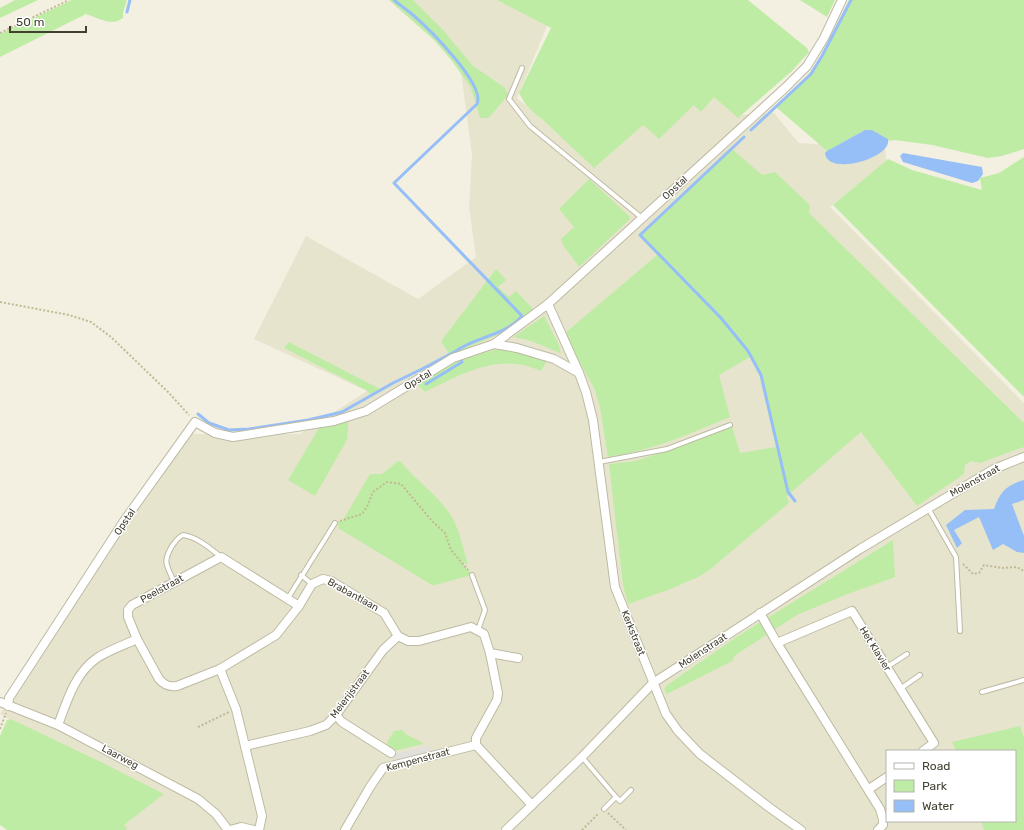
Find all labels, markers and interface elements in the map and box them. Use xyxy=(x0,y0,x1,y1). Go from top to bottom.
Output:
scale bar xyxy=(10,8,86,34)
text: 50 m xyxy=(16,15,44,29)
street label: Opstal xyxy=(660,174,690,202)
street label: Opstal xyxy=(402,367,434,393)
street label: Molenstraat xyxy=(948,462,1002,500)
street label: Opstal xyxy=(112,506,138,538)
street label: Peelstraat xyxy=(138,572,186,606)
street label: Brabantlaan xyxy=(325,576,381,614)
street label: Kerkstraat xyxy=(618,609,648,657)
street label: Het Klavier xyxy=(857,624,894,674)
street label: Molenstraat xyxy=(676,631,730,671)
street label: Meierijstraat xyxy=(328,667,372,721)
street label: Laarweg xyxy=(100,742,140,772)
street label: Kempenstraat xyxy=(385,746,451,774)
legend xyxy=(886,750,1016,822)
text: Road xyxy=(922,759,950,773)
text: Park xyxy=(922,779,948,793)
text: Water xyxy=(922,799,954,813)

